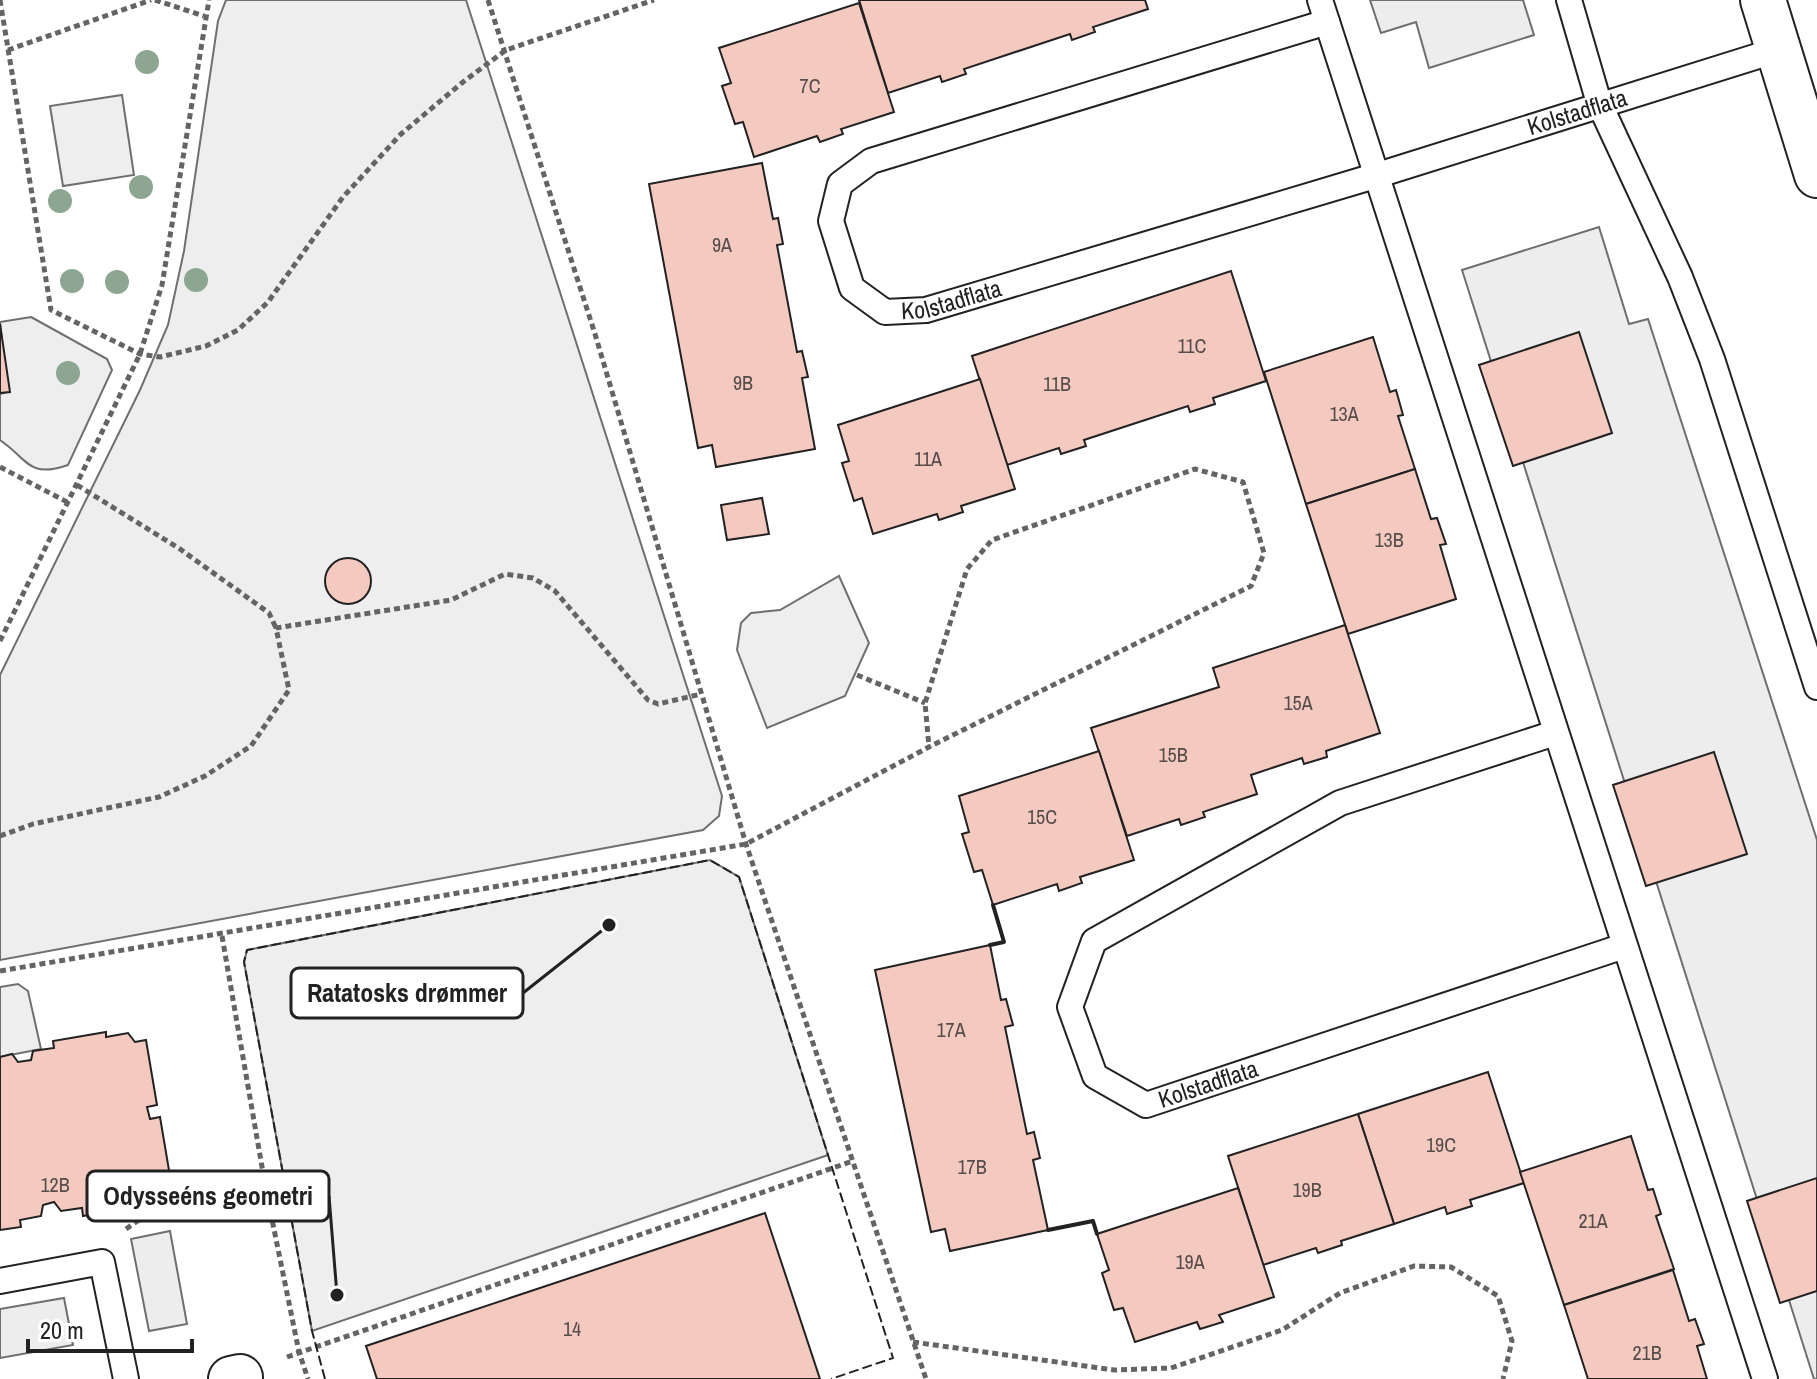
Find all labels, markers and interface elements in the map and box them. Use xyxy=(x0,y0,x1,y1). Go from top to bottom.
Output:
house number: 7C xyxy=(800,72,821,99)
street label: Kolstadflata xyxy=(1523,81,1631,142)
house number: 9A xyxy=(712,231,732,258)
street label: Kolstadflata xyxy=(900,271,1005,326)
house number: 11C xyxy=(1178,332,1207,359)
house number: 9B xyxy=(733,369,753,396)
house number: 11B xyxy=(1043,370,1071,397)
house number: 13A xyxy=(1329,400,1359,427)
house number: 11A xyxy=(914,445,942,472)
house number: 13B xyxy=(1374,526,1404,553)
house number: 15A xyxy=(1283,689,1313,716)
house number: 15B xyxy=(1158,741,1188,768)
house number: 15C xyxy=(1027,803,1057,830)
callout: Ratatosks drømmer xyxy=(291,968,523,1018)
text: Ratatosks drømmer xyxy=(307,975,508,1010)
house number: 17A xyxy=(936,1016,966,1043)
street label: Kolstadflata xyxy=(1154,1052,1262,1115)
house number: 19C xyxy=(1426,1131,1456,1158)
house number: 17B xyxy=(957,1153,987,1180)
house number: 12B xyxy=(40,1171,70,1198)
callout: Odysseéns geometri xyxy=(87,1171,329,1221)
house number: 19B xyxy=(1292,1176,1322,1203)
text: Odysseéns geometri xyxy=(103,1178,313,1213)
house number: 21A xyxy=(1578,1207,1608,1234)
house number: 19A xyxy=(1175,1248,1205,1275)
scale bar xyxy=(28,1303,192,1353)
text: 20 m xyxy=(40,1314,84,1346)
house number: 14 xyxy=(563,1315,581,1342)
house number: 21B xyxy=(1632,1339,1662,1366)

